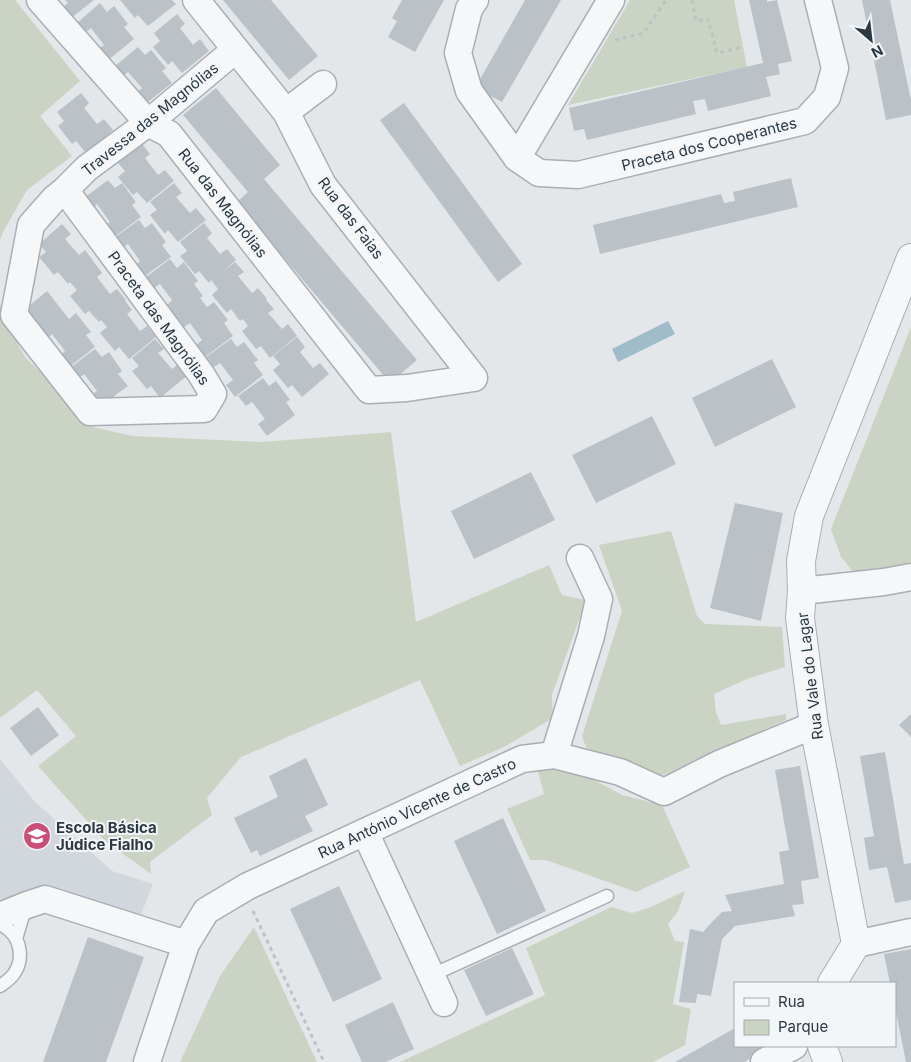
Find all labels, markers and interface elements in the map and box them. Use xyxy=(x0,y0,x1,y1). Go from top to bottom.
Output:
north arrow xyxy=(846,15,896,65)
text: N xyxy=(869,42,886,62)
street label: Travessa das Magnólias xyxy=(78,58,222,180)
street label: Praceta dos Cooperantes xyxy=(619,113,799,175)
street label: Rua das Magnólias xyxy=(174,145,272,262)
street label: Rua das Faias xyxy=(314,173,388,263)
street label: Praceta das Magnólias xyxy=(104,247,214,389)
street label: Rua Vale do Lagar xyxy=(793,611,827,741)
street label: Rua António Vicente de Castro xyxy=(315,754,519,862)
place label: Escola Básica Júdice Fialho xyxy=(56,818,157,854)
school or university icon: Escola Básica Júdice Fialho xyxy=(22,821,52,851)
legend xyxy=(734,982,896,1047)
text: Rua xyxy=(778,992,805,1011)
text: Parque xyxy=(778,1017,828,1036)

